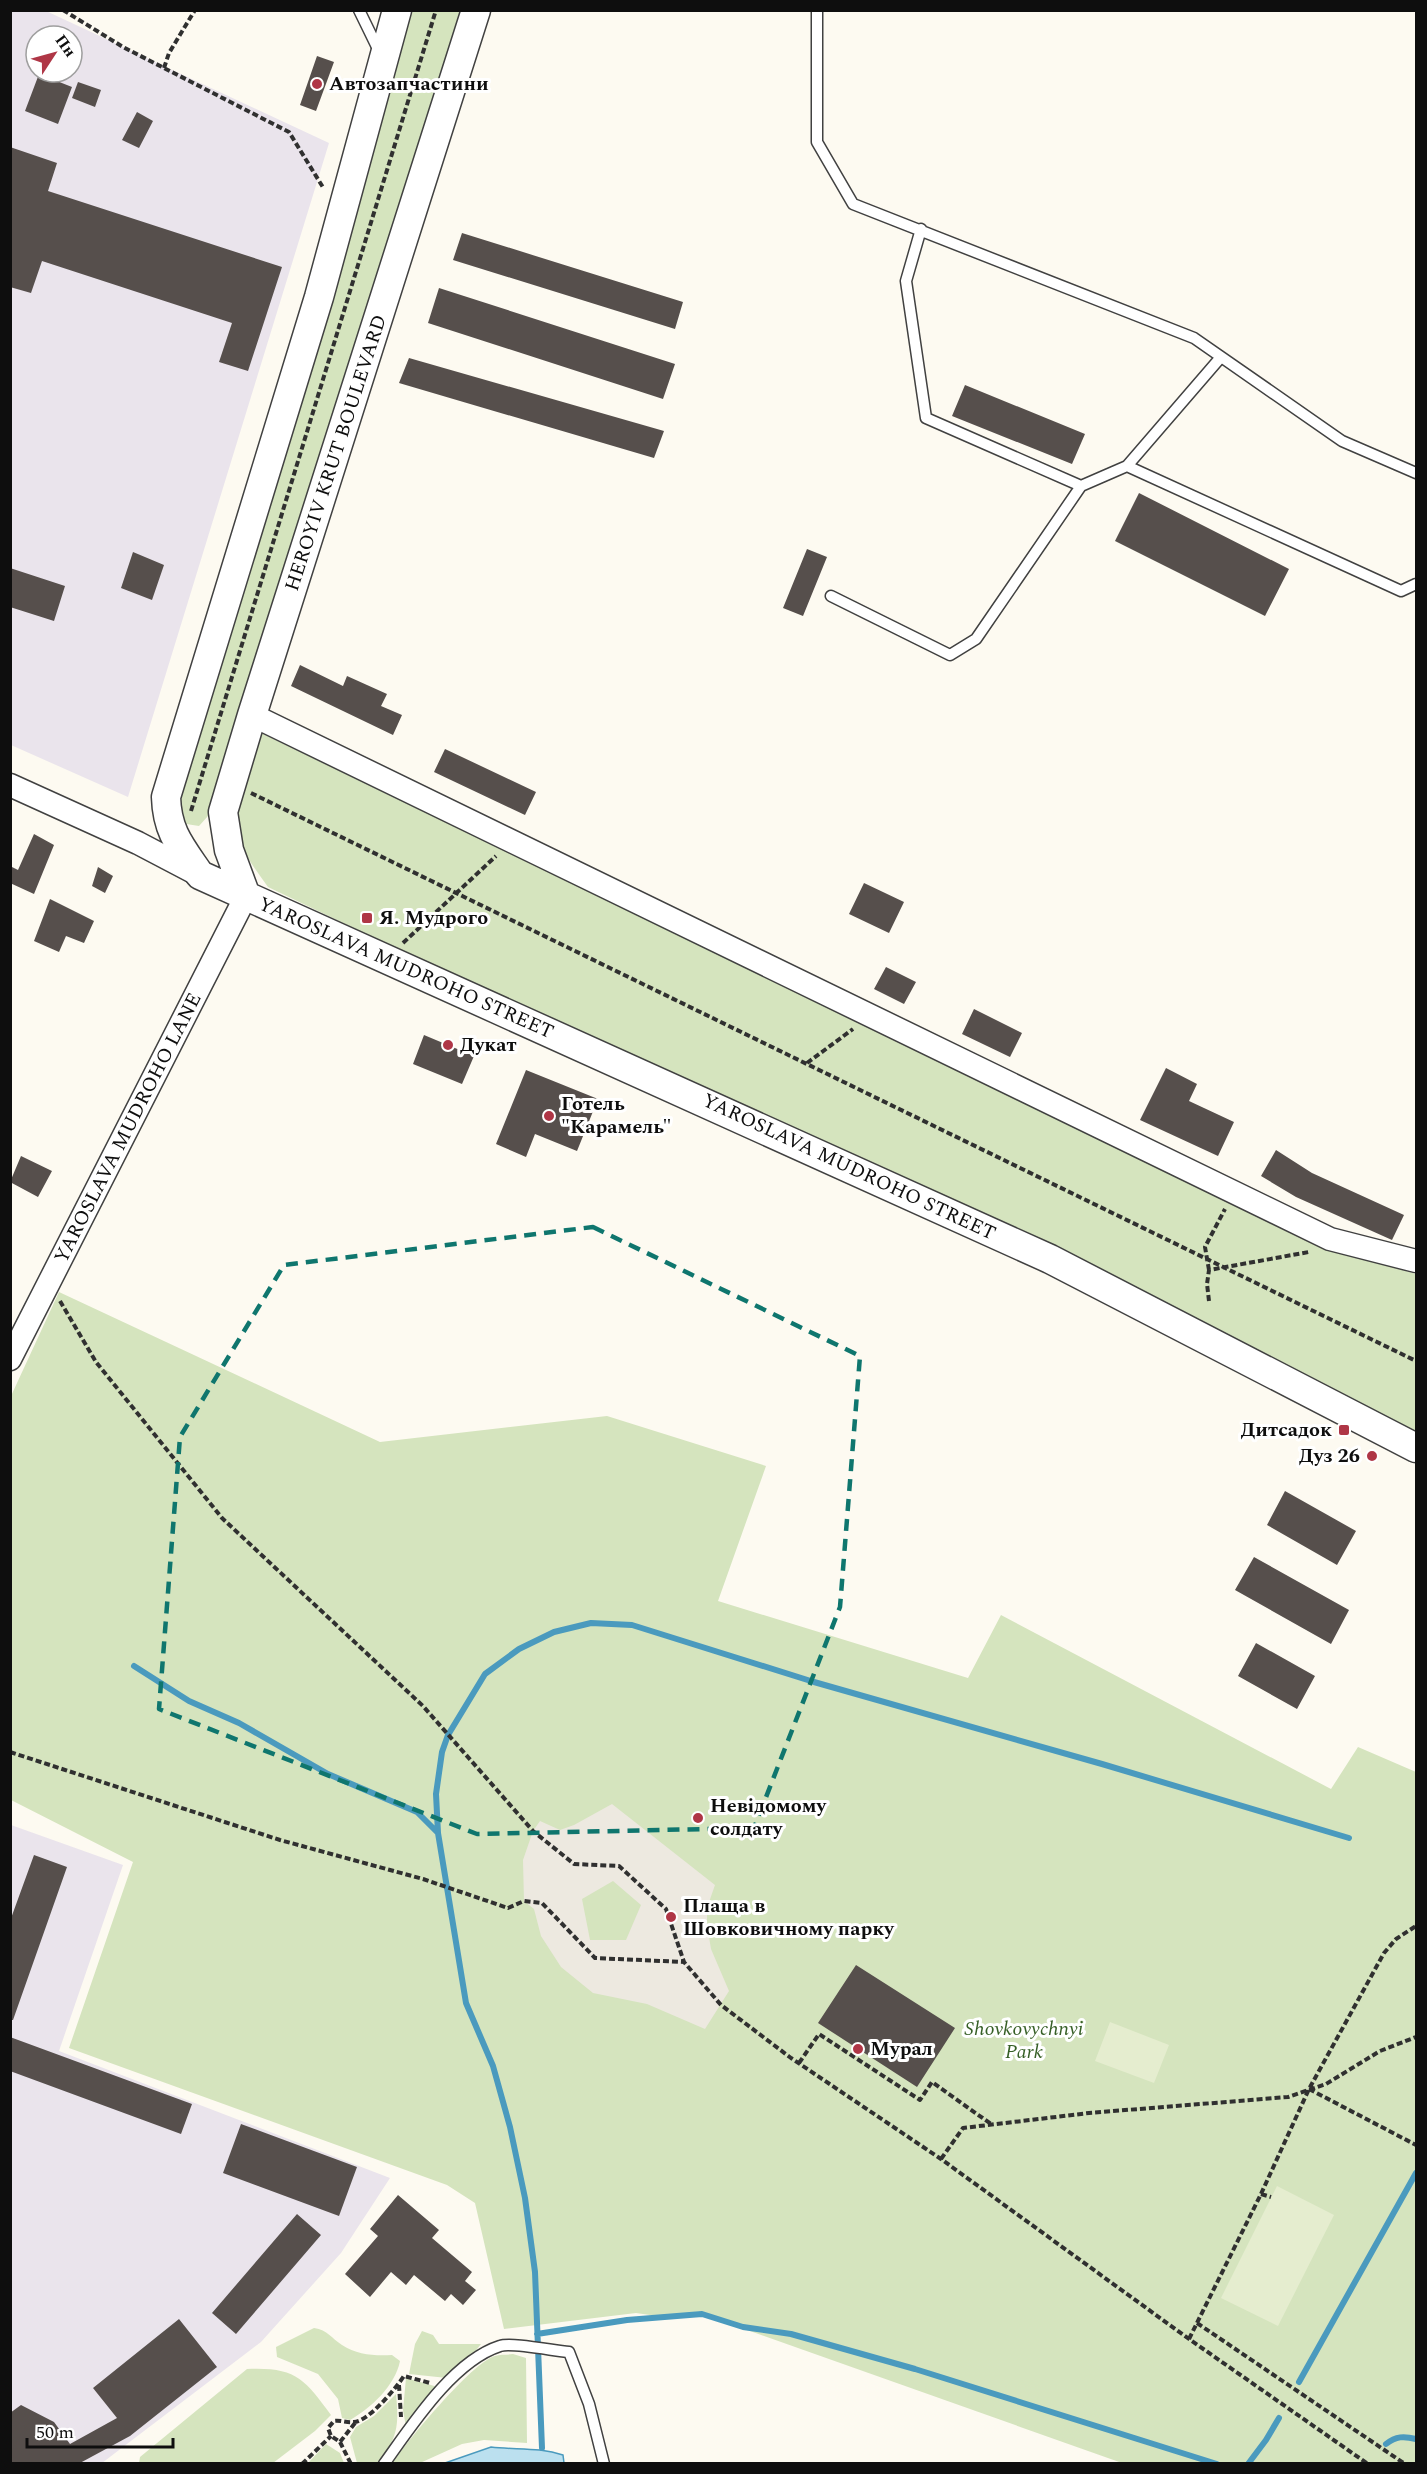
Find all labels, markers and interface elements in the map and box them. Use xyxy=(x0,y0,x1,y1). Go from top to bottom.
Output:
north arrow xyxy=(24,24,84,84)
text: Пн xyxy=(49,29,82,62)
place label: Автозапчастини xyxy=(329,69,489,99)
marker: Автозапчастини xyxy=(310,77,324,91)
street label: HEROYIV KRUT BOULEVARD xyxy=(277,311,395,595)
street label: YAROSLAVA MUDROHO STREET xyxy=(253,889,559,1047)
place label: Я. Мудрого xyxy=(379,903,488,933)
marker: Я. Мудрого xyxy=(360,911,374,925)
street label: YAROSLAVA MUDROHO LANE xyxy=(46,987,210,1269)
place label: Дукат xyxy=(460,1030,517,1060)
marker: Дукат xyxy=(441,1038,455,1052)
street label: YAROSLAVA MUDROHO STREET xyxy=(697,1086,1001,1248)
place label: Готель "Карамель" xyxy=(561,1089,672,1142)
marker: Готель "Карамель" xyxy=(542,1109,556,1123)
place label: Дитсадок xyxy=(1241,1415,1332,1445)
marker: Дитсадок xyxy=(1337,1423,1351,1437)
place label: Дуз 26 xyxy=(1299,1441,1360,1471)
marker: Дуз 26 xyxy=(1365,1449,1379,1463)
place label: Невідомому солдату xyxy=(710,1791,828,1844)
marker: Невідомому солдату xyxy=(691,1811,705,1825)
place label: Плаща в Шовковичному парку xyxy=(683,1891,895,1944)
marker: Плаща в Шовковичному парку xyxy=(664,1910,678,1924)
park label: Shovkovychnyi Park xyxy=(965,2014,1084,2067)
place label: Мурал xyxy=(870,2034,933,2064)
marker: Мурал xyxy=(851,2042,865,2056)
scale bar xyxy=(27,2411,172,2449)
text: 50 m xyxy=(36,2419,74,2446)

